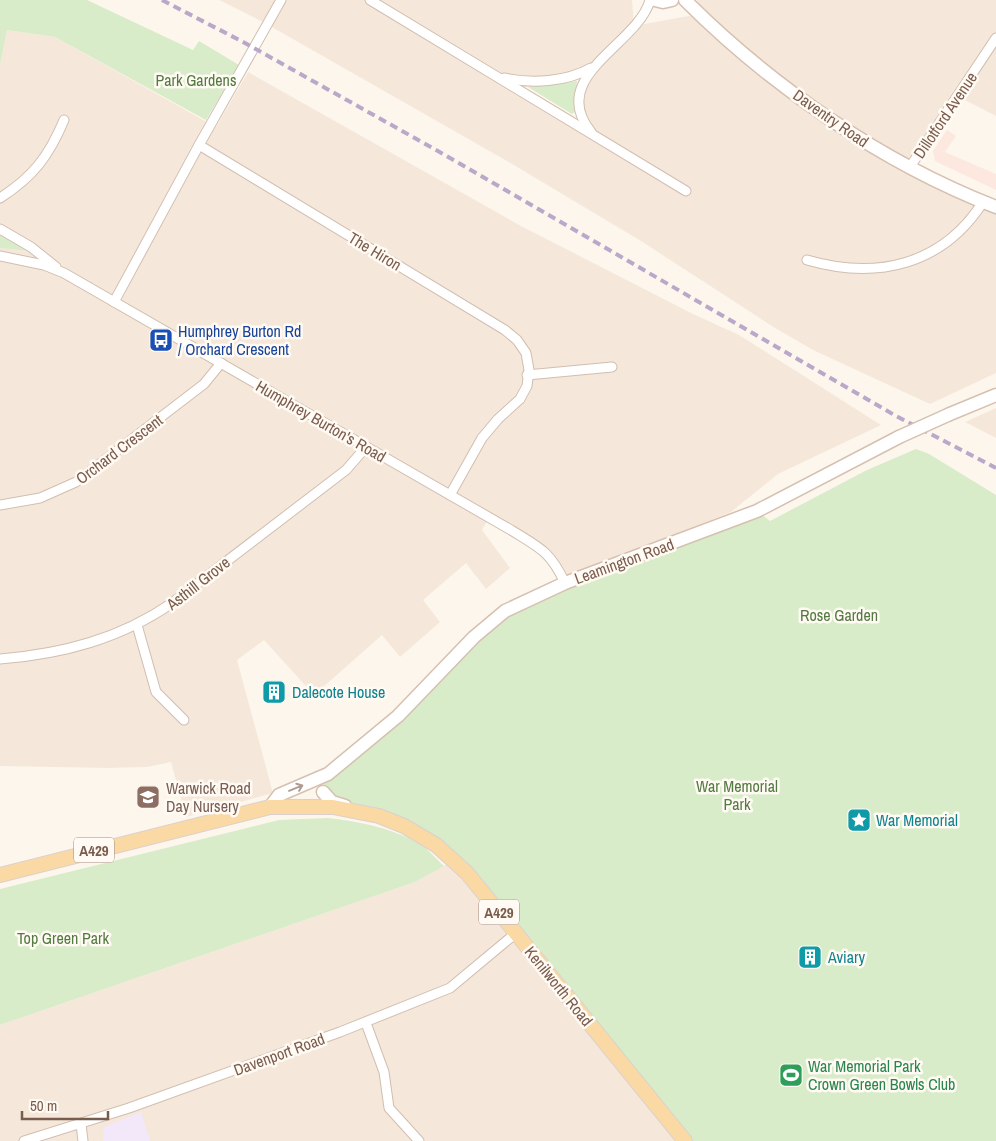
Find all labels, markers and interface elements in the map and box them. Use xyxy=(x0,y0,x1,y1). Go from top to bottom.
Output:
street label: Dillotford Avenue xyxy=(908,68,982,162)
park label: Park Gardens xyxy=(156,69,236,91)
street label: Daventry Road xyxy=(789,84,873,152)
street label: The Hiron xyxy=(344,227,406,275)
place label: Humphrey Burton Rd / Orchard Crescent xyxy=(178,320,301,360)
bus stop icon: Humphrey Burton Rd / Orchard Crescent xyxy=(148,327,174,353)
street label: Humphrey Burton's Road xyxy=(252,375,390,467)
street label: Orchard Crescent xyxy=(71,409,167,489)
street label: Leamington Road xyxy=(571,533,677,589)
street label: Asthill Grove xyxy=(161,551,234,615)
park label: Rose Garden xyxy=(800,604,878,626)
building icon: Dalecote House xyxy=(261,679,287,705)
place label: Dalecote House xyxy=(292,681,385,703)
park label: War Memorial Park xyxy=(696,775,778,815)
place label: Warwick Road Day Nursery xyxy=(166,777,251,817)
one-way arrow xyxy=(288,783,304,792)
school or university icon: Warwick Road Day Nursery xyxy=(135,784,161,810)
place icon: War Memorial xyxy=(846,807,872,833)
place label: War Memorial xyxy=(876,809,958,831)
road number: A429 xyxy=(74,838,114,862)
road number: A429 xyxy=(479,900,519,924)
park label: Top Green Park xyxy=(17,927,109,949)
street label: Kenilworth Road xyxy=(520,941,598,1031)
building icon: Aviary xyxy=(797,944,823,970)
place label: Aviary xyxy=(827,946,865,968)
street label: Davenport Road xyxy=(230,1027,328,1081)
place label: War Memorial Park Crown Green Bowls Club xyxy=(808,1055,955,1095)
sports icon: War Memorial Park Crown Green Bowls Club xyxy=(778,1062,804,1088)
scale bar xyxy=(22,1088,109,1120)
text: 50 m xyxy=(30,1095,57,1116)

